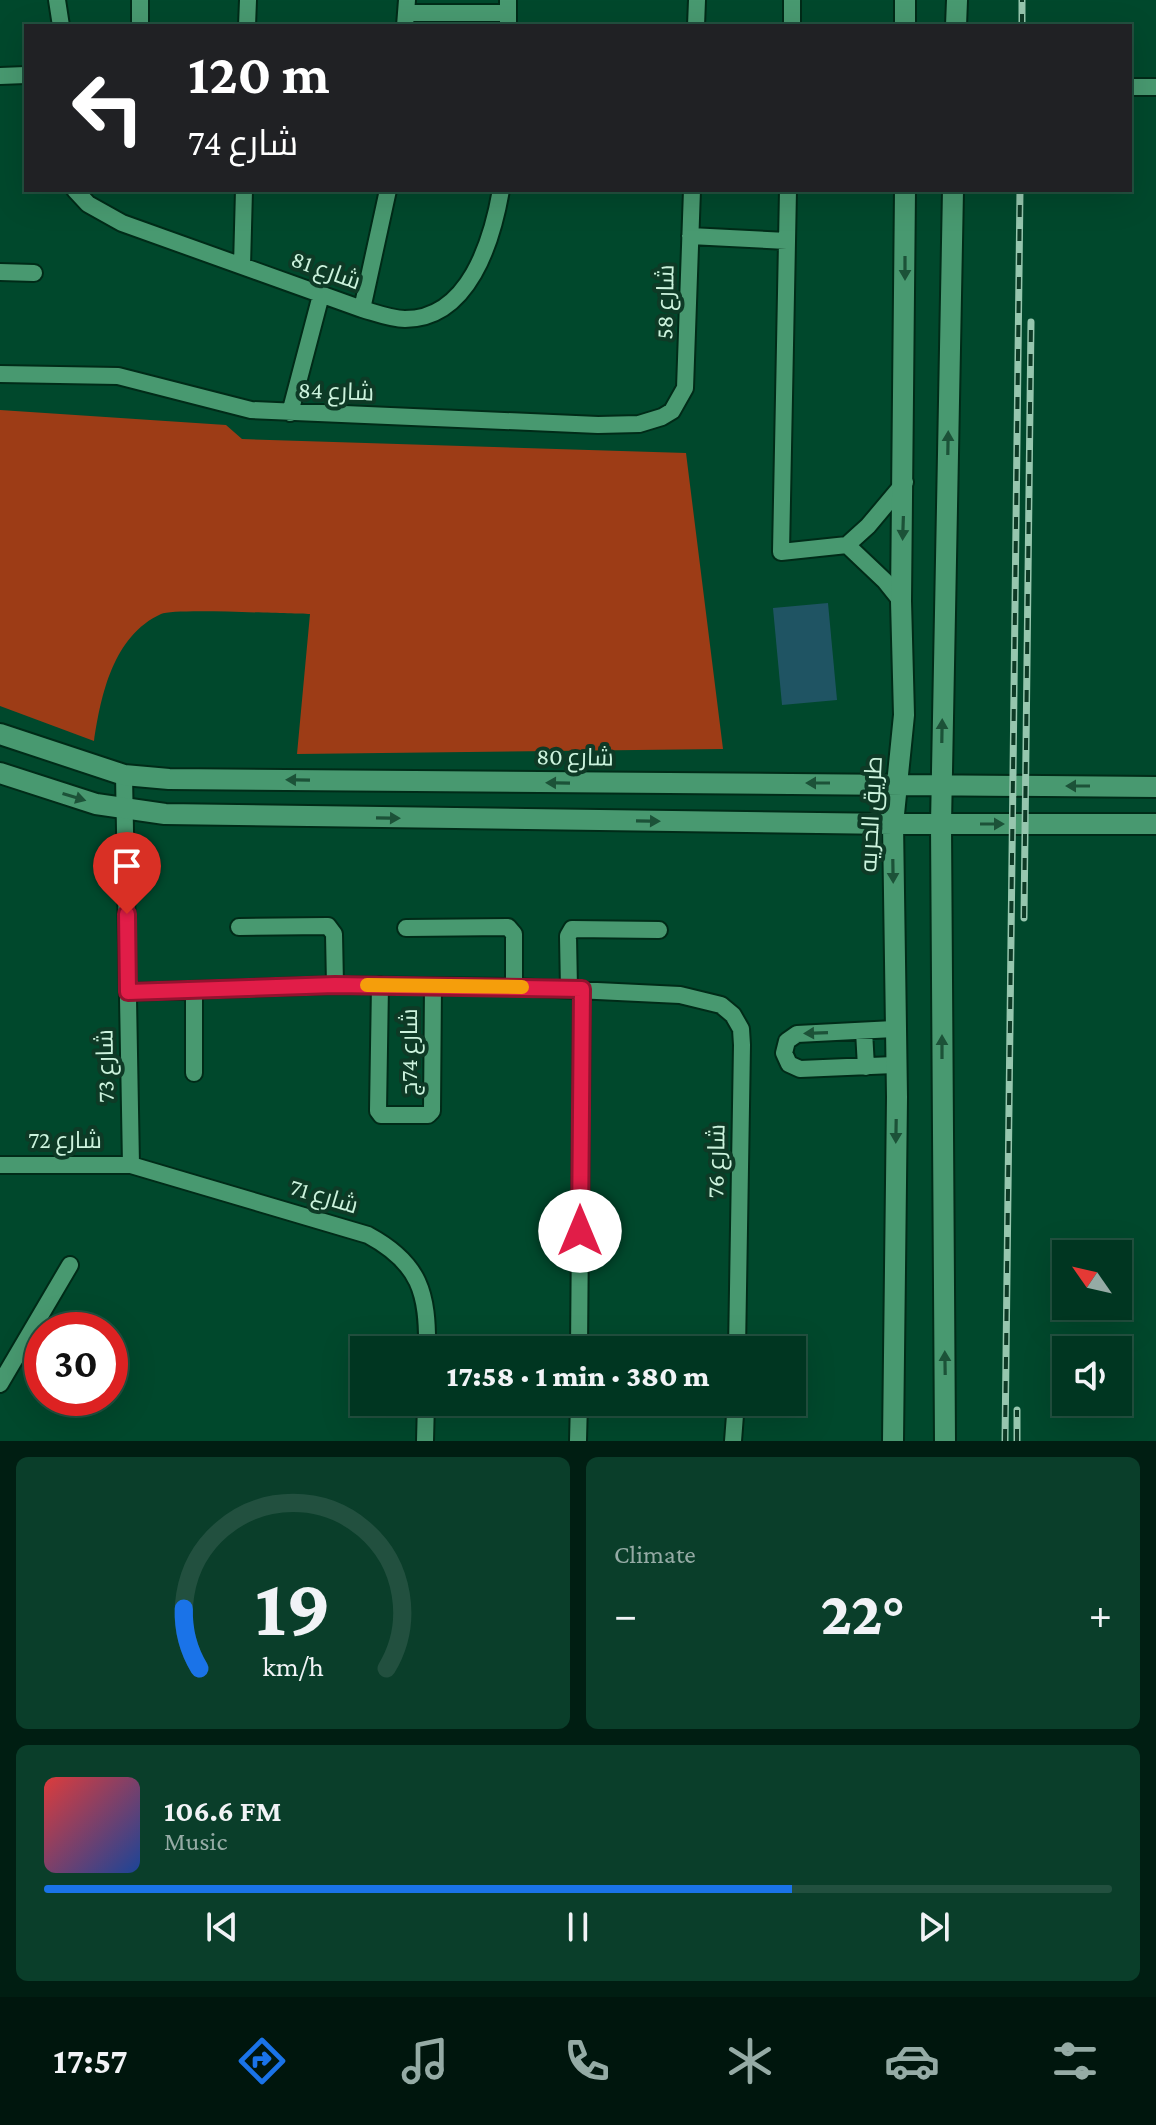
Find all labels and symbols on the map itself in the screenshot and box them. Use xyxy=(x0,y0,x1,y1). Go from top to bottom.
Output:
street label: شارع 81 xyxy=(287,245,365,297)
one-way arrow xyxy=(899,256,911,281)
street label: شارع 58 xyxy=(650,264,682,340)
street label: شارع 84 xyxy=(297,376,375,408)
one-way arrow xyxy=(942,430,954,455)
one-way arrow xyxy=(897,516,910,541)
one-way arrow xyxy=(936,718,949,743)
street label: شارع 80 xyxy=(536,742,614,774)
street label: طريق الحريه xyxy=(854,755,889,873)
one-way arrow xyxy=(285,774,310,786)
one-way arrow xyxy=(545,776,570,789)
one-way arrow xyxy=(805,777,830,789)
one-way arrow xyxy=(1065,780,1090,792)
one-way arrow xyxy=(63,791,87,804)
one-way arrow xyxy=(376,811,401,824)
one-way arrow xyxy=(636,815,661,828)
one-way arrow xyxy=(980,818,1005,830)
pin xyxy=(93,832,161,914)
one-way arrow xyxy=(887,859,899,884)
street label: شارع 74ج xyxy=(395,1008,425,1096)
one-way arrow xyxy=(803,1027,828,1040)
street label: شارع 73 xyxy=(90,1029,122,1103)
one-way arrow xyxy=(936,1034,948,1059)
one-way arrow xyxy=(890,1119,902,1144)
street label: شارع 76 xyxy=(701,1124,733,1198)
street label: شارع 72 xyxy=(28,1126,102,1156)
street label: شارع 71 xyxy=(286,1172,362,1222)
position arrow xyxy=(538,1189,622,1273)
north arrow xyxy=(1052,1240,1132,1320)
speed limit sign: 30 xyxy=(24,1312,128,1416)
one-way arrow xyxy=(939,1350,952,1375)

